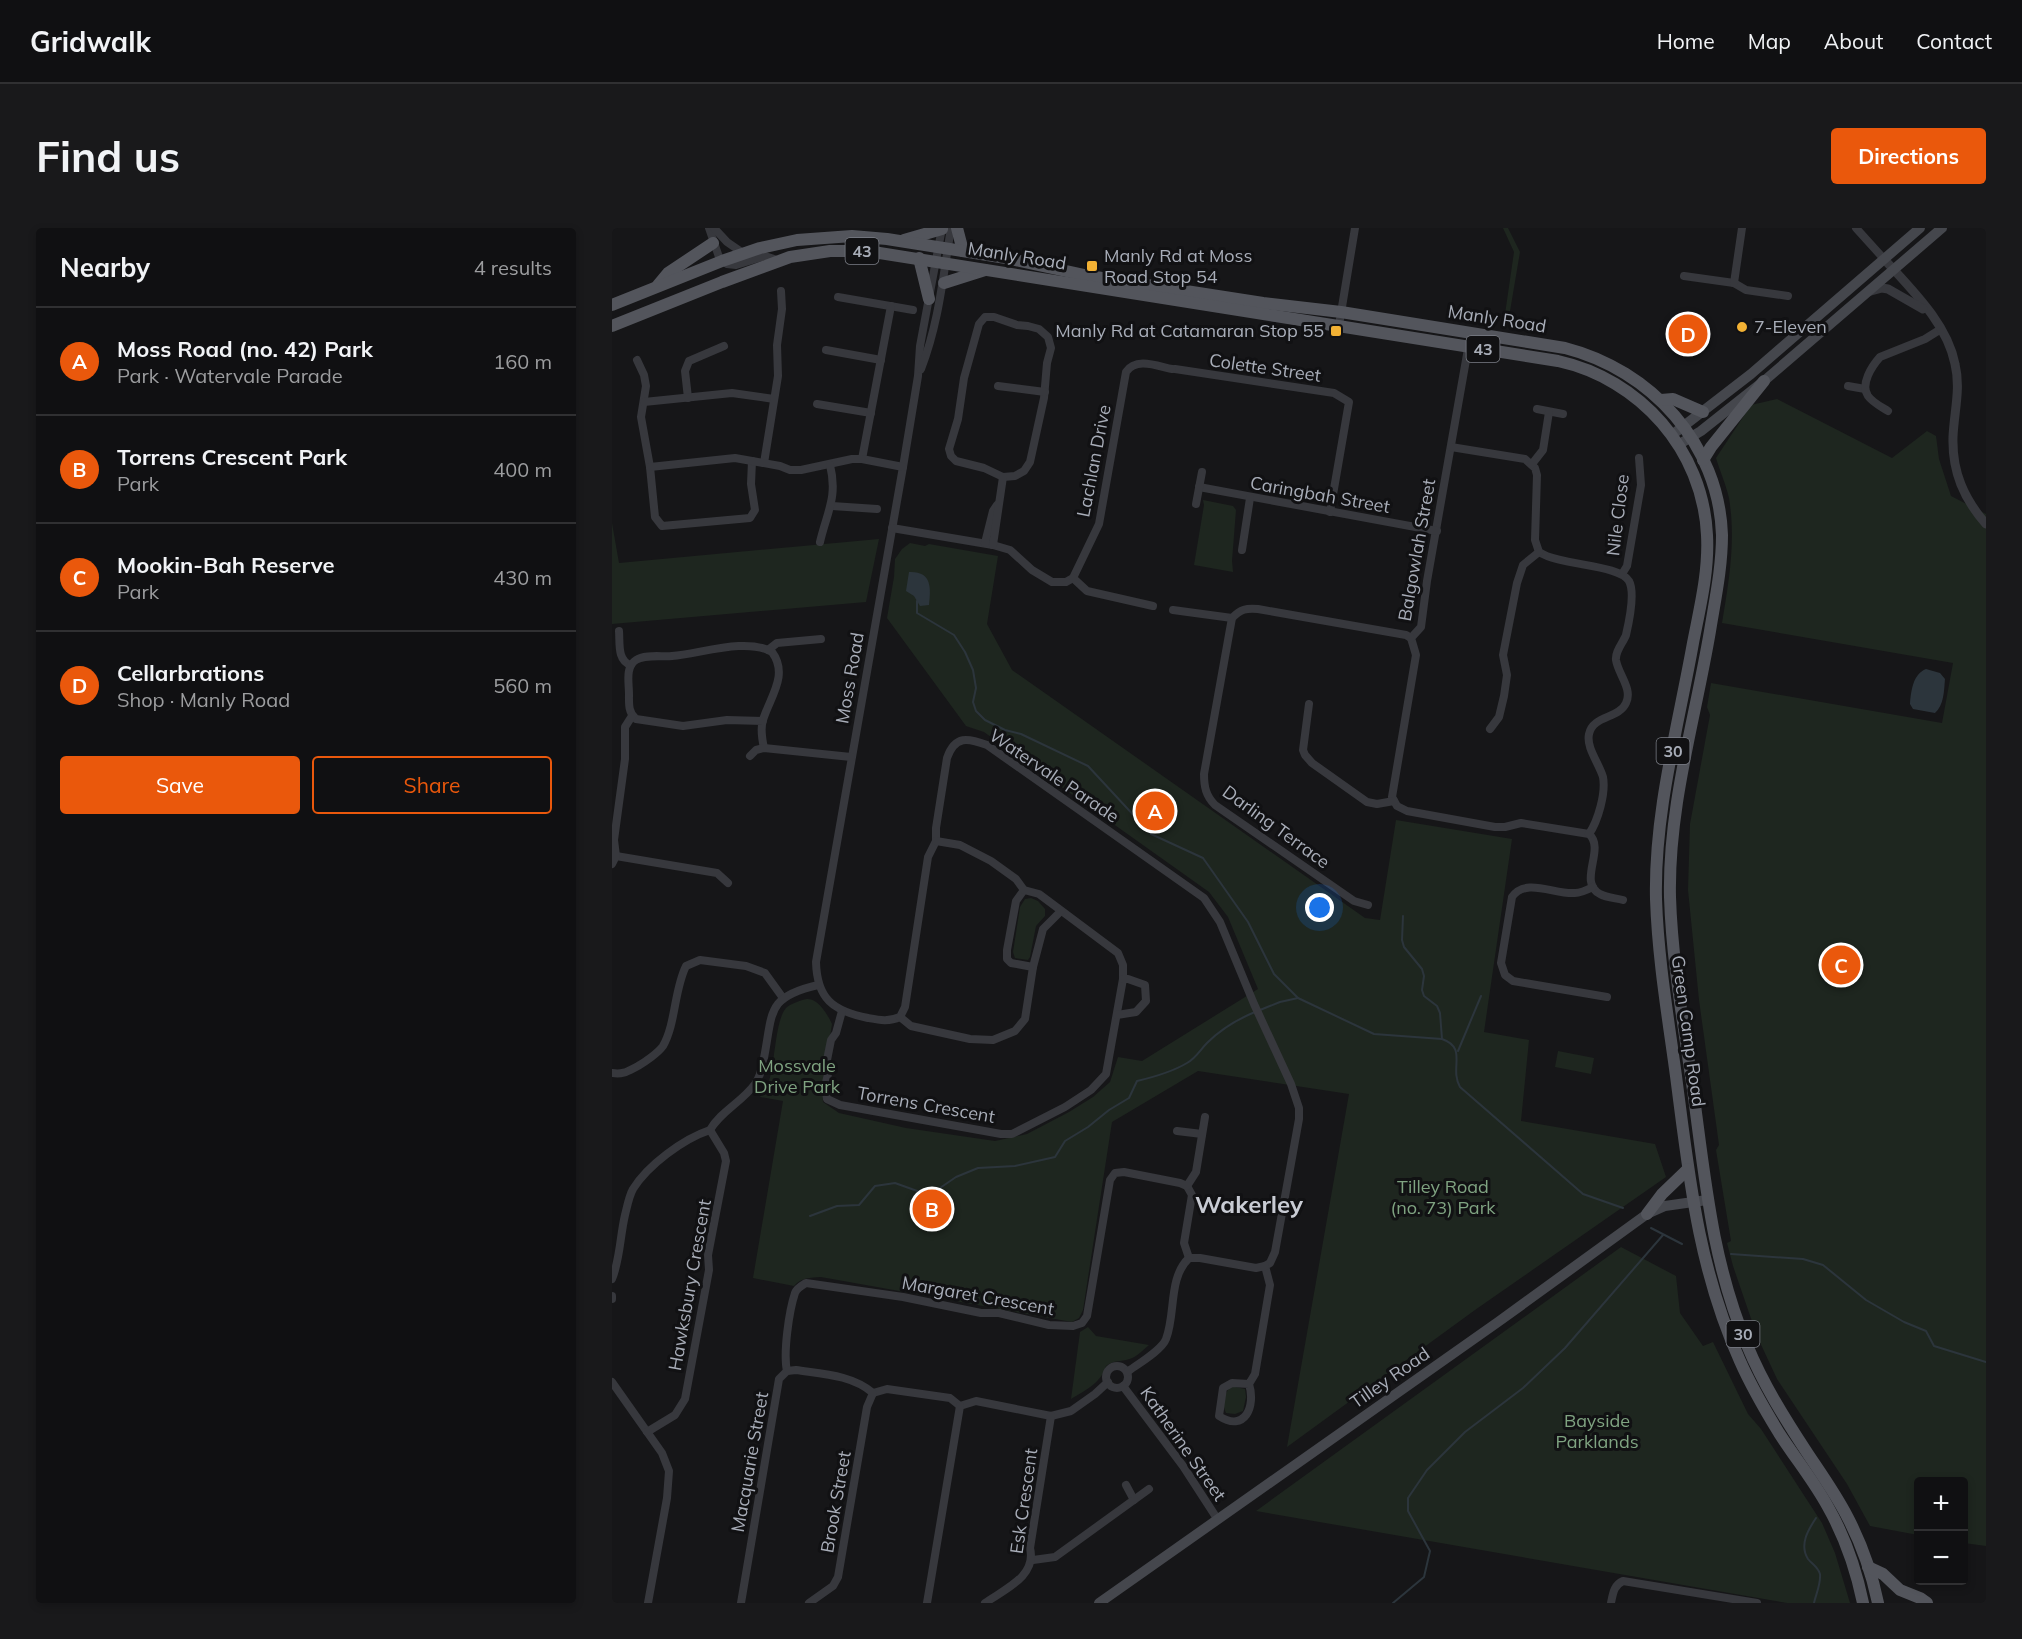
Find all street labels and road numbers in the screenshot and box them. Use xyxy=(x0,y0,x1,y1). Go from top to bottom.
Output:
street label: Manly Road xyxy=(966,236,1068,275)
road number: 43 xyxy=(846,238,878,264)
street label: Manly Road xyxy=(1446,299,1548,338)
road number: 43 xyxy=(1466,336,1500,362)
street label: Colette Street xyxy=(1208,348,1322,387)
street label: Lachlan Drive xyxy=(1071,403,1116,519)
street label: Caringbah Street xyxy=(1248,471,1392,518)
street label: Nile Close xyxy=(1601,473,1634,557)
street label: Balgowlah Street xyxy=(1393,477,1440,623)
street label: Moss Road xyxy=(830,630,869,725)
street label: Watervale Parade xyxy=(985,724,1124,828)
road number: 30 xyxy=(1656,738,1690,764)
street label: Darling Terrace xyxy=(1218,780,1334,873)
street label: Green Camp Road xyxy=(1666,954,1711,1108)
street label: Torrens Crescent xyxy=(855,1081,997,1128)
street label: Hawksbury Crescent xyxy=(663,1197,716,1372)
street label: Margaret Crescent xyxy=(900,1271,1056,1320)
road number: 30 xyxy=(1726,1321,1760,1347)
street label: Tilley Road xyxy=(1346,1342,1434,1413)
street label: Katherine Street xyxy=(1135,1382,1231,1505)
street label: Macquarie Street xyxy=(726,1390,773,1534)
street label: Esk Crescent xyxy=(1005,1447,1042,1555)
street label: Brook Street xyxy=(815,1449,856,1555)

